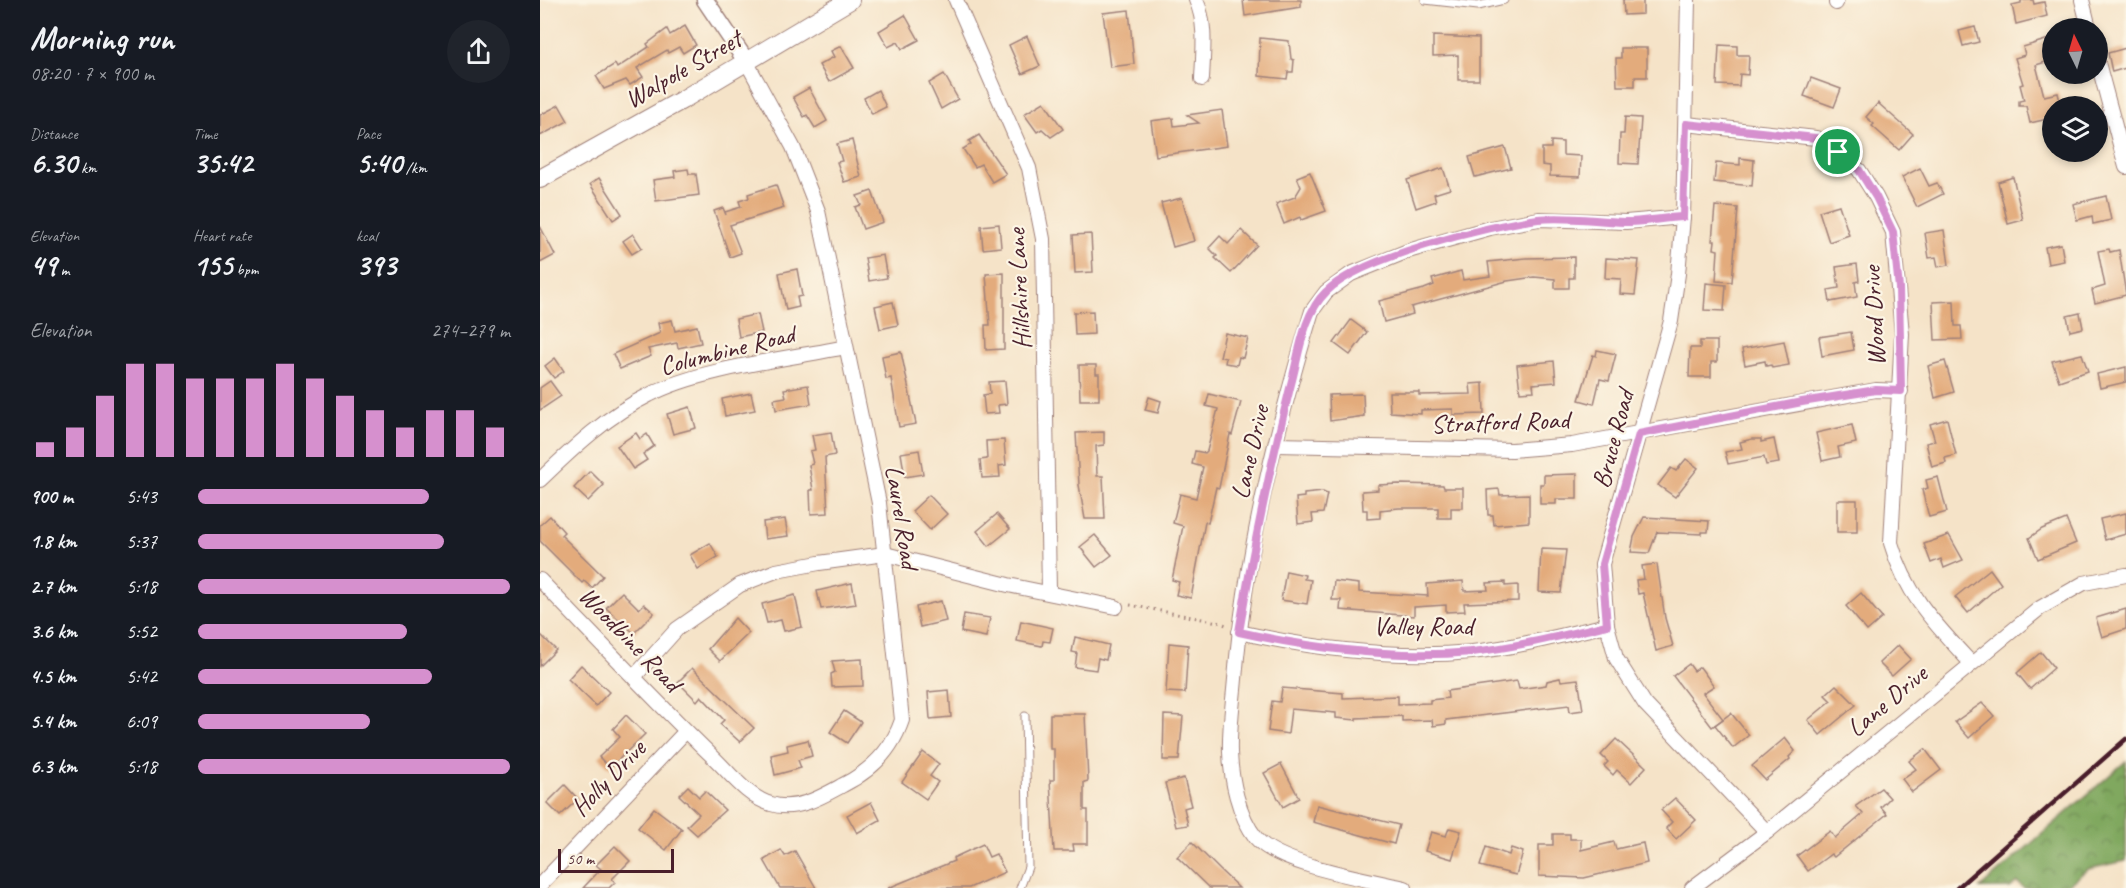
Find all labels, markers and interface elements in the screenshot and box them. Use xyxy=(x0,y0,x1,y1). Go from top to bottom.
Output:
text: Morning run xyxy=(30,17,174,59)
north arrow xyxy=(2042,18,2108,84)
map controls xyxy=(2042,18,2108,162)
button: share xyxy=(447,20,510,83)
street label: Walpole Street xyxy=(619,21,750,116)
text: 08:20 · 7 × 900 m xyxy=(30,61,154,86)
button: layers xyxy=(2042,96,2108,162)
text: Distance xyxy=(30,124,78,144)
text: Time xyxy=(193,124,217,144)
text: Pace xyxy=(356,124,381,144)
pin xyxy=(1812,126,1863,177)
icon: arrive xyxy=(1821,135,1854,168)
text: 6.30 xyxy=(30,144,77,182)
text: 35:42 xyxy=(193,144,252,182)
text: 5:40 xyxy=(356,144,402,182)
text: km xyxy=(77,158,97,178)
text: /km xyxy=(402,158,427,178)
text: Elevation xyxy=(30,226,79,246)
text: Heart rate xyxy=(193,226,251,246)
text: kcal xyxy=(356,226,377,246)
street label: Hillshire Lane xyxy=(999,226,1039,350)
text: 49 xyxy=(30,246,57,284)
text: 155 xyxy=(193,246,233,284)
text: 393 xyxy=(356,246,396,284)
text: m xyxy=(57,260,69,280)
text: bpm xyxy=(233,260,258,280)
street label: Wood Drive xyxy=(1855,263,1893,367)
street label: Columbine Road xyxy=(656,316,801,383)
text: Elevation xyxy=(30,318,92,343)
text: 274–279 m xyxy=(431,318,510,343)
street label: Bruce Road xyxy=(1584,383,1643,492)
street label: Lane Drive xyxy=(1223,399,1277,502)
street label: Stratford Road xyxy=(1430,403,1573,441)
street label: Laurel Road xyxy=(878,463,927,575)
text: 900 m xyxy=(30,484,73,509)
text: 5:43 xyxy=(126,484,157,509)
text: 1.8 km xyxy=(30,529,77,554)
text: 5:37 xyxy=(126,529,157,554)
text: 2.7 km xyxy=(30,574,76,599)
text: 5:18 xyxy=(126,574,157,599)
street label: Woodbine Road xyxy=(572,579,691,701)
street label: Valley Road xyxy=(1373,610,1477,643)
text: 3.6 km xyxy=(30,619,77,644)
text: 5:52 xyxy=(126,619,157,644)
street label: Lane Drive xyxy=(1840,656,1936,744)
text: 4.5 km xyxy=(30,664,76,689)
text: 5:42 xyxy=(126,664,157,689)
text: 5.4 km xyxy=(30,709,76,734)
text: 6:09 xyxy=(126,709,157,734)
street label: Holly Drive xyxy=(563,732,654,823)
text: 6.3 km xyxy=(30,754,77,779)
text: 5:18 xyxy=(126,754,157,779)
scale bar xyxy=(558,846,674,874)
text: 50 m xyxy=(567,849,594,869)

